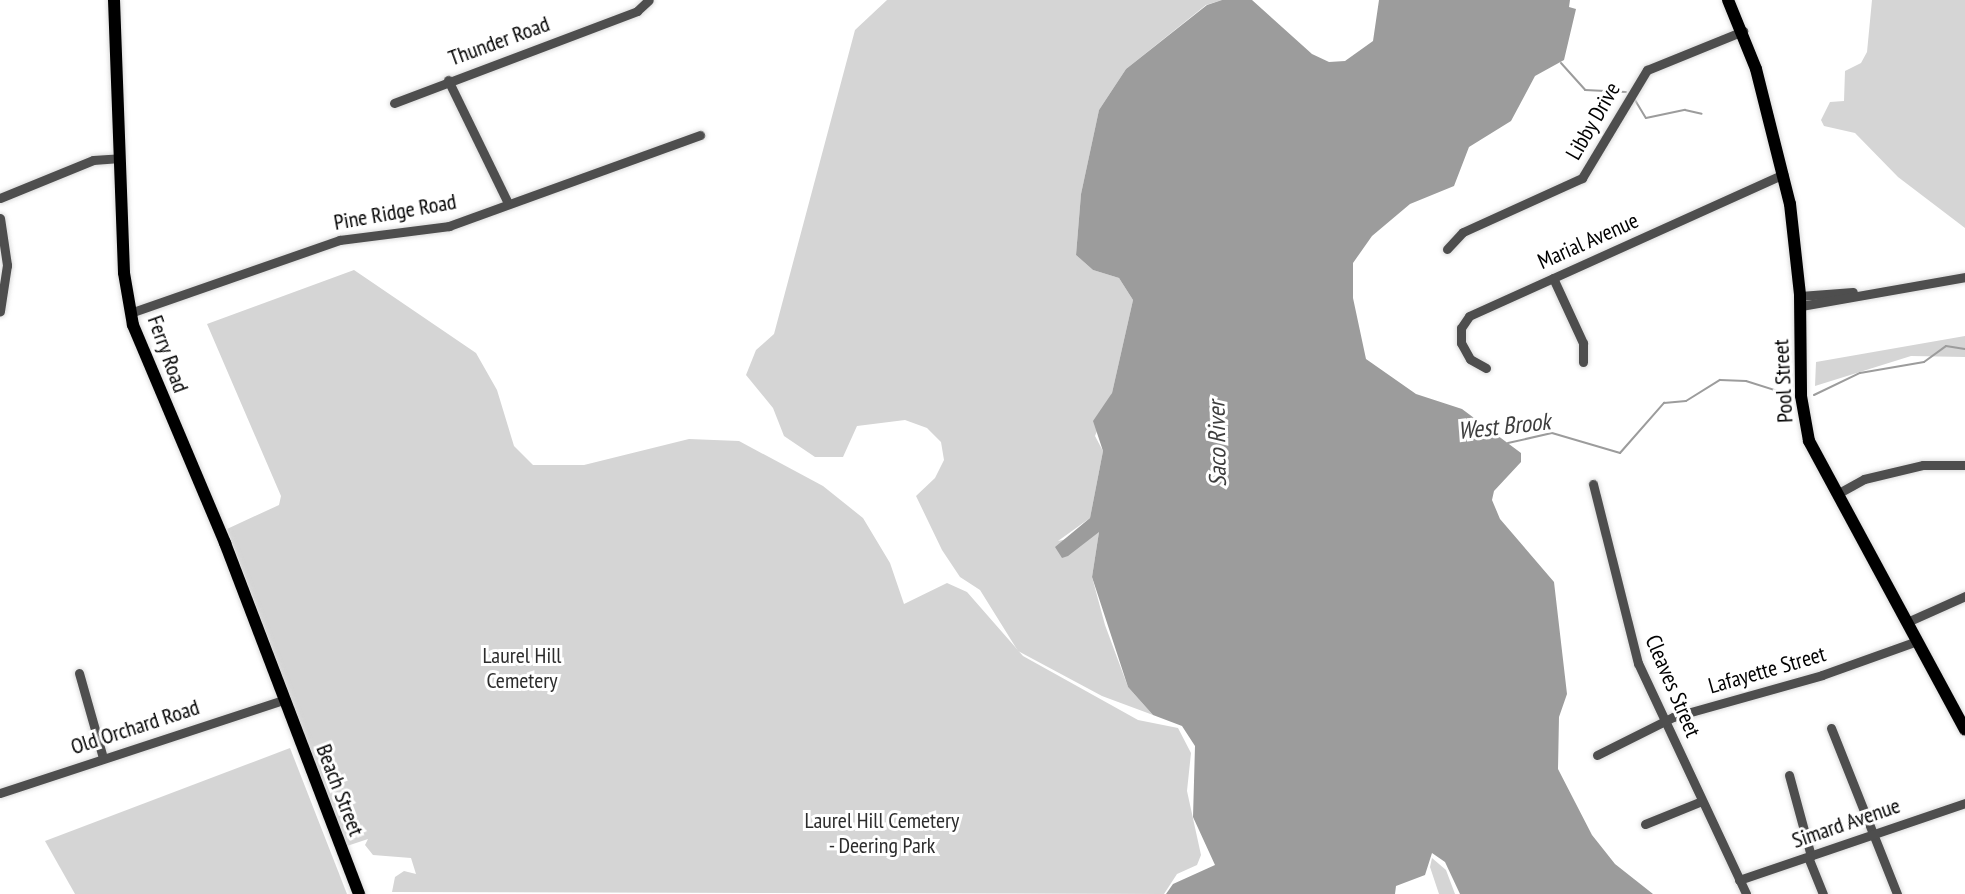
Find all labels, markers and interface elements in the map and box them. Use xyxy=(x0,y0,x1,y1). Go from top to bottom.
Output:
street label: Thunder Road xyxy=(445,11,553,71)
street label: Libby Drive xyxy=(1560,77,1626,165)
street label: Pine Ridge Road xyxy=(332,188,458,236)
street label: Marial Avenue xyxy=(1533,207,1643,275)
street label: Ferry Road xyxy=(142,312,194,396)
street label: Pool Street xyxy=(1768,339,1798,423)
water label: Saco River xyxy=(1202,401,1232,487)
water label: West Brook xyxy=(1456,407,1552,445)
street label: Cleaves Street xyxy=(1640,631,1706,741)
street label: Lafayette Street xyxy=(1705,641,1829,699)
park label: Laurel Hill Cemetery xyxy=(483,642,561,694)
street label: Old Orchard Road xyxy=(67,694,203,760)
street label: Beach Street xyxy=(310,740,370,840)
street label: Simard Avenue xyxy=(1788,792,1904,854)
park label: Laurel Hill Cemetery - Deering Park xyxy=(805,807,959,858)

